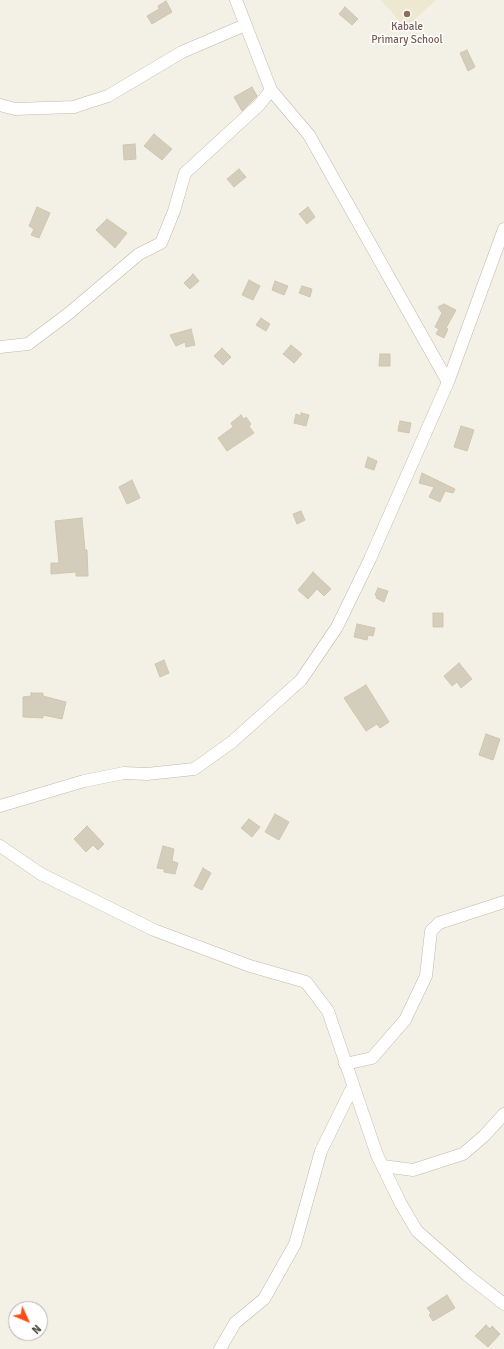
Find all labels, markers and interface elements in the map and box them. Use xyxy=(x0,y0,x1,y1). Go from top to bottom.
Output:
marker: Kabale Primary School xyxy=(402,9,412,19)
place label: Kabale Primary School xyxy=(371,20,443,46)
north arrow xyxy=(8,1301,48,1341)
text: N xyxy=(29,1322,44,1336)

